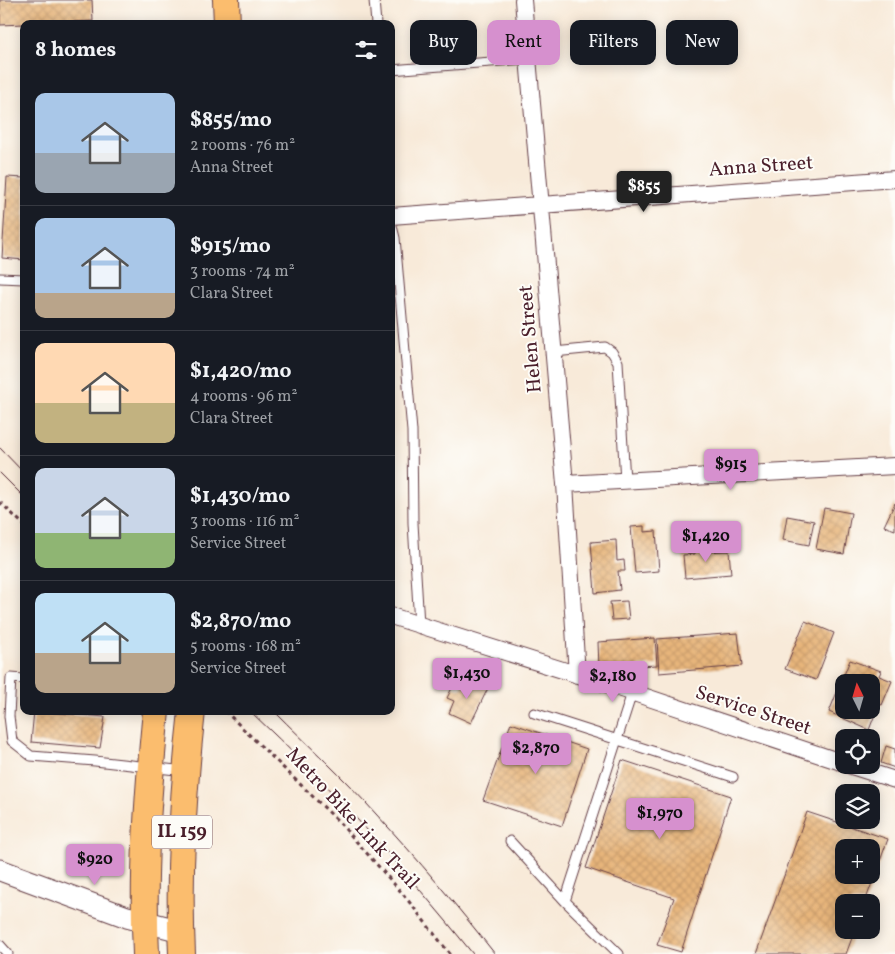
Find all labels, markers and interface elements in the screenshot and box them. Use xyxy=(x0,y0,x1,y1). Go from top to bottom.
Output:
chip: Buy xyxy=(410,20,477,65)
chip: Rent xyxy=(487,20,560,65)
chip: Filters xyxy=(570,20,656,65)
chip: New xyxy=(666,20,738,65)
text: 8 homes xyxy=(35,36,116,65)
icon: filters xyxy=(352,36,380,64)
text: $855/mo xyxy=(190,106,272,135)
icon: home xyxy=(75,113,135,173)
text: 2 rooms · 76 m² xyxy=(190,135,295,157)
street label: Anna Street xyxy=(708,149,814,185)
text: Anna Street xyxy=(190,157,273,179)
pin: $855 xyxy=(614,170,674,213)
text: $855 xyxy=(628,176,660,198)
text: $915/mo xyxy=(190,232,271,261)
icon: home xyxy=(75,238,135,298)
text: 3 rooms · 74 m² xyxy=(190,261,295,283)
text: Clara Street xyxy=(190,283,273,305)
street label: Helen Street xyxy=(512,284,550,394)
text: $1,420/mo xyxy=(190,357,292,386)
icon: home xyxy=(75,363,135,423)
text: 4 rooms · 96 m² xyxy=(190,386,297,408)
text: Clara Street xyxy=(190,408,273,430)
pin: $915 xyxy=(701,448,761,491)
text: $915 xyxy=(715,454,747,476)
text: $1,430/mo xyxy=(190,482,290,511)
icon: home xyxy=(75,488,135,548)
text: 3 rooms · 116 m² xyxy=(190,511,299,533)
pin: $1,420 xyxy=(665,520,747,563)
text: $1,420 xyxy=(682,526,730,548)
text: Service Street xyxy=(190,533,286,555)
text: $2,870/mo xyxy=(190,607,291,636)
icon: home xyxy=(75,613,135,673)
text: 5 rooms · 168 m² xyxy=(190,636,301,658)
text: Service Street xyxy=(190,658,286,680)
pin: $1,430 xyxy=(426,658,508,700)
pin: $2,180 xyxy=(572,660,654,703)
text: $1,430 xyxy=(444,663,490,685)
text: $2,180 xyxy=(590,666,636,688)
north arrow xyxy=(835,674,880,719)
map controls xyxy=(835,674,880,939)
street label: Service Street xyxy=(691,679,815,743)
button: locate xyxy=(835,729,880,774)
pin: $2,870 xyxy=(495,732,577,775)
text: $2,870 xyxy=(512,738,560,760)
street label: Metro Bike Link Trail xyxy=(279,742,425,896)
button: layers xyxy=(835,784,880,829)
pin: $1,970 xyxy=(619,798,701,840)
text: $1,970 xyxy=(637,803,683,825)
road number: IL 159 xyxy=(152,816,212,849)
button: + xyxy=(835,839,880,884)
pin: $920 xyxy=(65,844,125,886)
text: $920 xyxy=(77,849,113,871)
button: − xyxy=(835,894,880,939)

